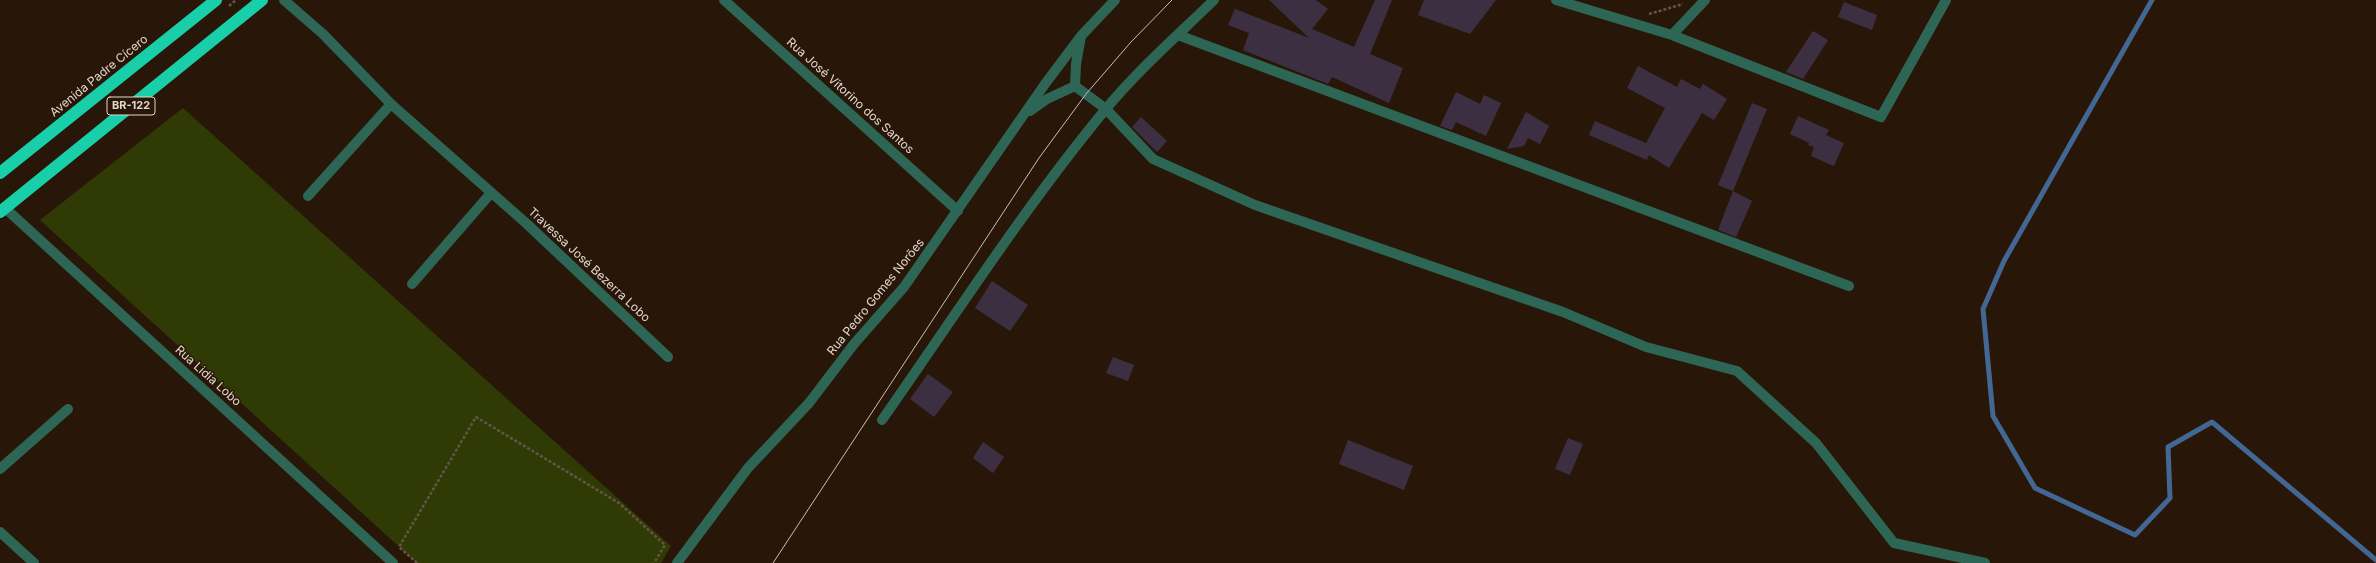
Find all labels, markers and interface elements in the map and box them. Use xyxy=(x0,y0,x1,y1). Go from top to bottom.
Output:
street label: Avenida Padre Cícero xyxy=(47,32,151,120)
street label: Rua José Vitorino dos Santos xyxy=(783,35,917,157)
road number: BR-122 xyxy=(107,97,155,115)
street label: Travessa José Bezerra Lobo xyxy=(525,205,653,325)
street label: Rua Pedro Gomes Norões xyxy=(824,236,928,358)
street label: Rua Lidia Lobo xyxy=(172,343,244,409)

